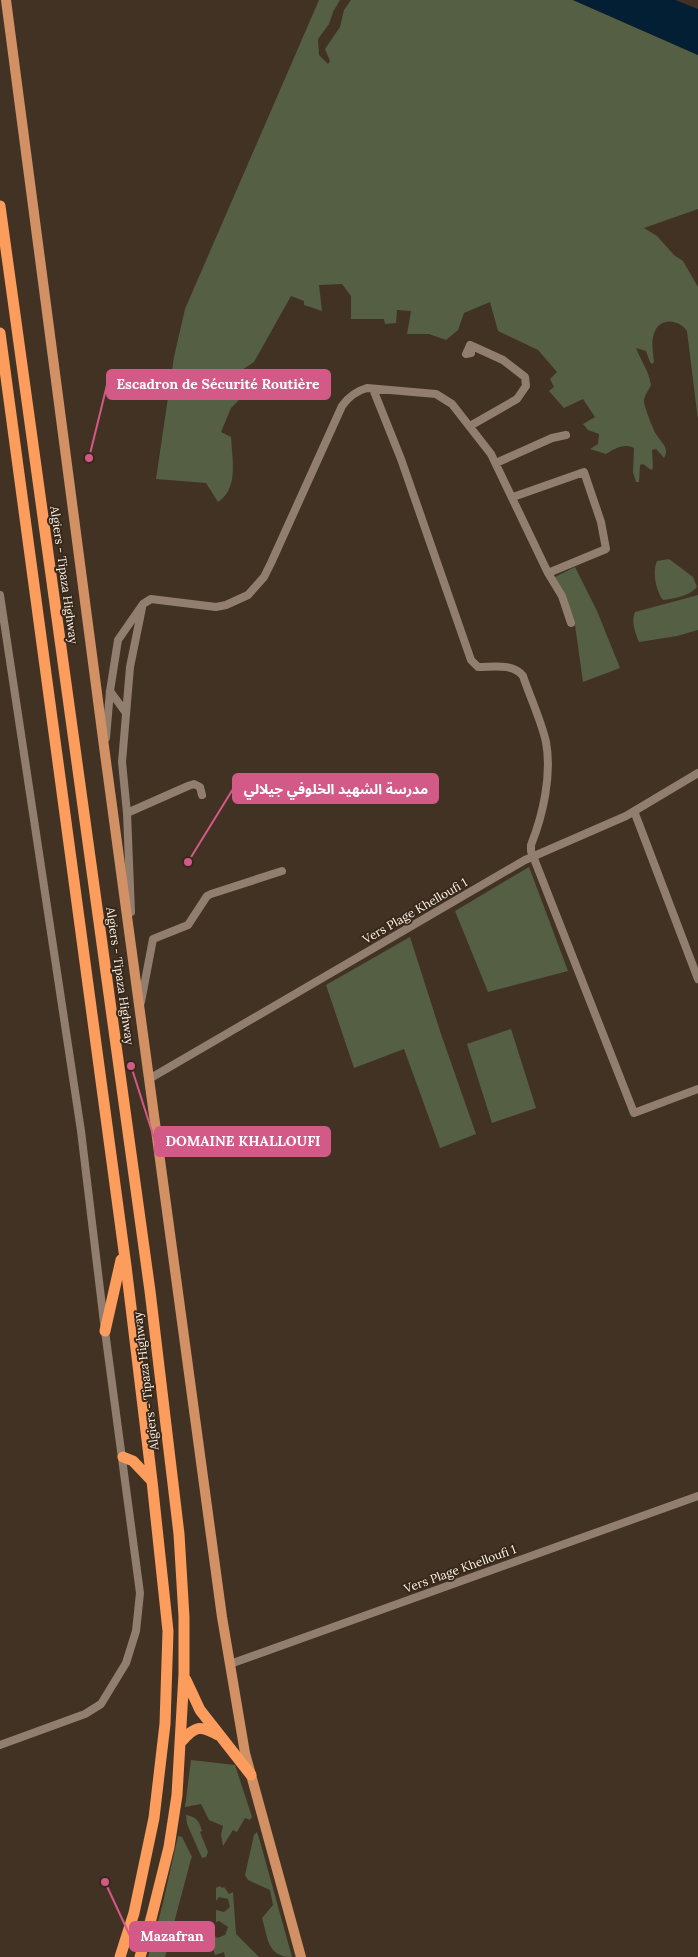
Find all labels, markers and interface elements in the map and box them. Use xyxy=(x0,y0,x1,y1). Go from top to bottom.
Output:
callout: Escadron de Sécurité Routière xyxy=(107,370,330,399)
text: Escadron de Sécurité Routière xyxy=(116,375,320,393)
street label: Algiers - Tipaza Highway xyxy=(47,504,82,645)
callout: مدرسة الشهيد الخلوفي جيلالي xyxy=(233,774,438,803)
text: مدرسة الشهيد الخلوفي جيلالي xyxy=(244,780,428,800)
street label: Vers Plage Khelloufi 1 xyxy=(359,875,470,947)
street label: Algiers - Tipaza Highway xyxy=(103,905,138,1046)
callout: DOMAINE KHALLOUFI xyxy=(155,1127,330,1156)
text: DOMAINE KHALLOUFI xyxy=(165,1132,321,1150)
street label: Algiers - Tipaza Highway xyxy=(130,1311,162,1452)
street label: Vers Plage Khelloufi 1 xyxy=(401,1541,518,1596)
callout: Mazafran xyxy=(130,1922,214,1951)
text: Mazafran xyxy=(140,1927,204,1945)

